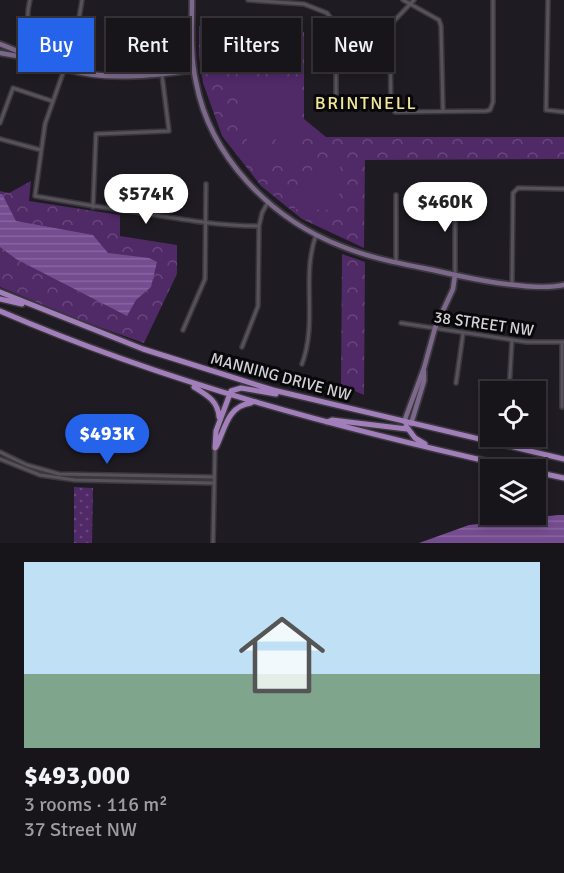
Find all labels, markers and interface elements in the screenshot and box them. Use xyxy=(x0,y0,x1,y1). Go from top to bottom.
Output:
chip: Buy xyxy=(18,18,94,72)
chip: Rent xyxy=(106,18,190,72)
chip: Filters xyxy=(202,18,301,72)
chip: New xyxy=(313,18,394,72)
district label: BRINTNELL xyxy=(315,92,417,114)
pin: $574K xyxy=(104,174,188,225)
text: $574K xyxy=(118,181,174,206)
pin: $460K xyxy=(403,182,487,233)
text: $460K xyxy=(417,189,473,214)
street label: 38 STREET NW xyxy=(433,307,536,341)
street label: MANNING DRIVE NW xyxy=(208,349,354,405)
map controls xyxy=(480,381,546,525)
button: locate xyxy=(480,381,546,447)
pin: $493K xyxy=(65,414,149,465)
text: $493K xyxy=(79,421,135,446)
button: layers xyxy=(480,459,546,525)
icon: home xyxy=(228,601,336,709)
text: $493,000 xyxy=(24,760,130,792)
text: 3 rooms · 116 m² xyxy=(24,792,168,817)
text: 37 Street NW xyxy=(24,817,137,842)

